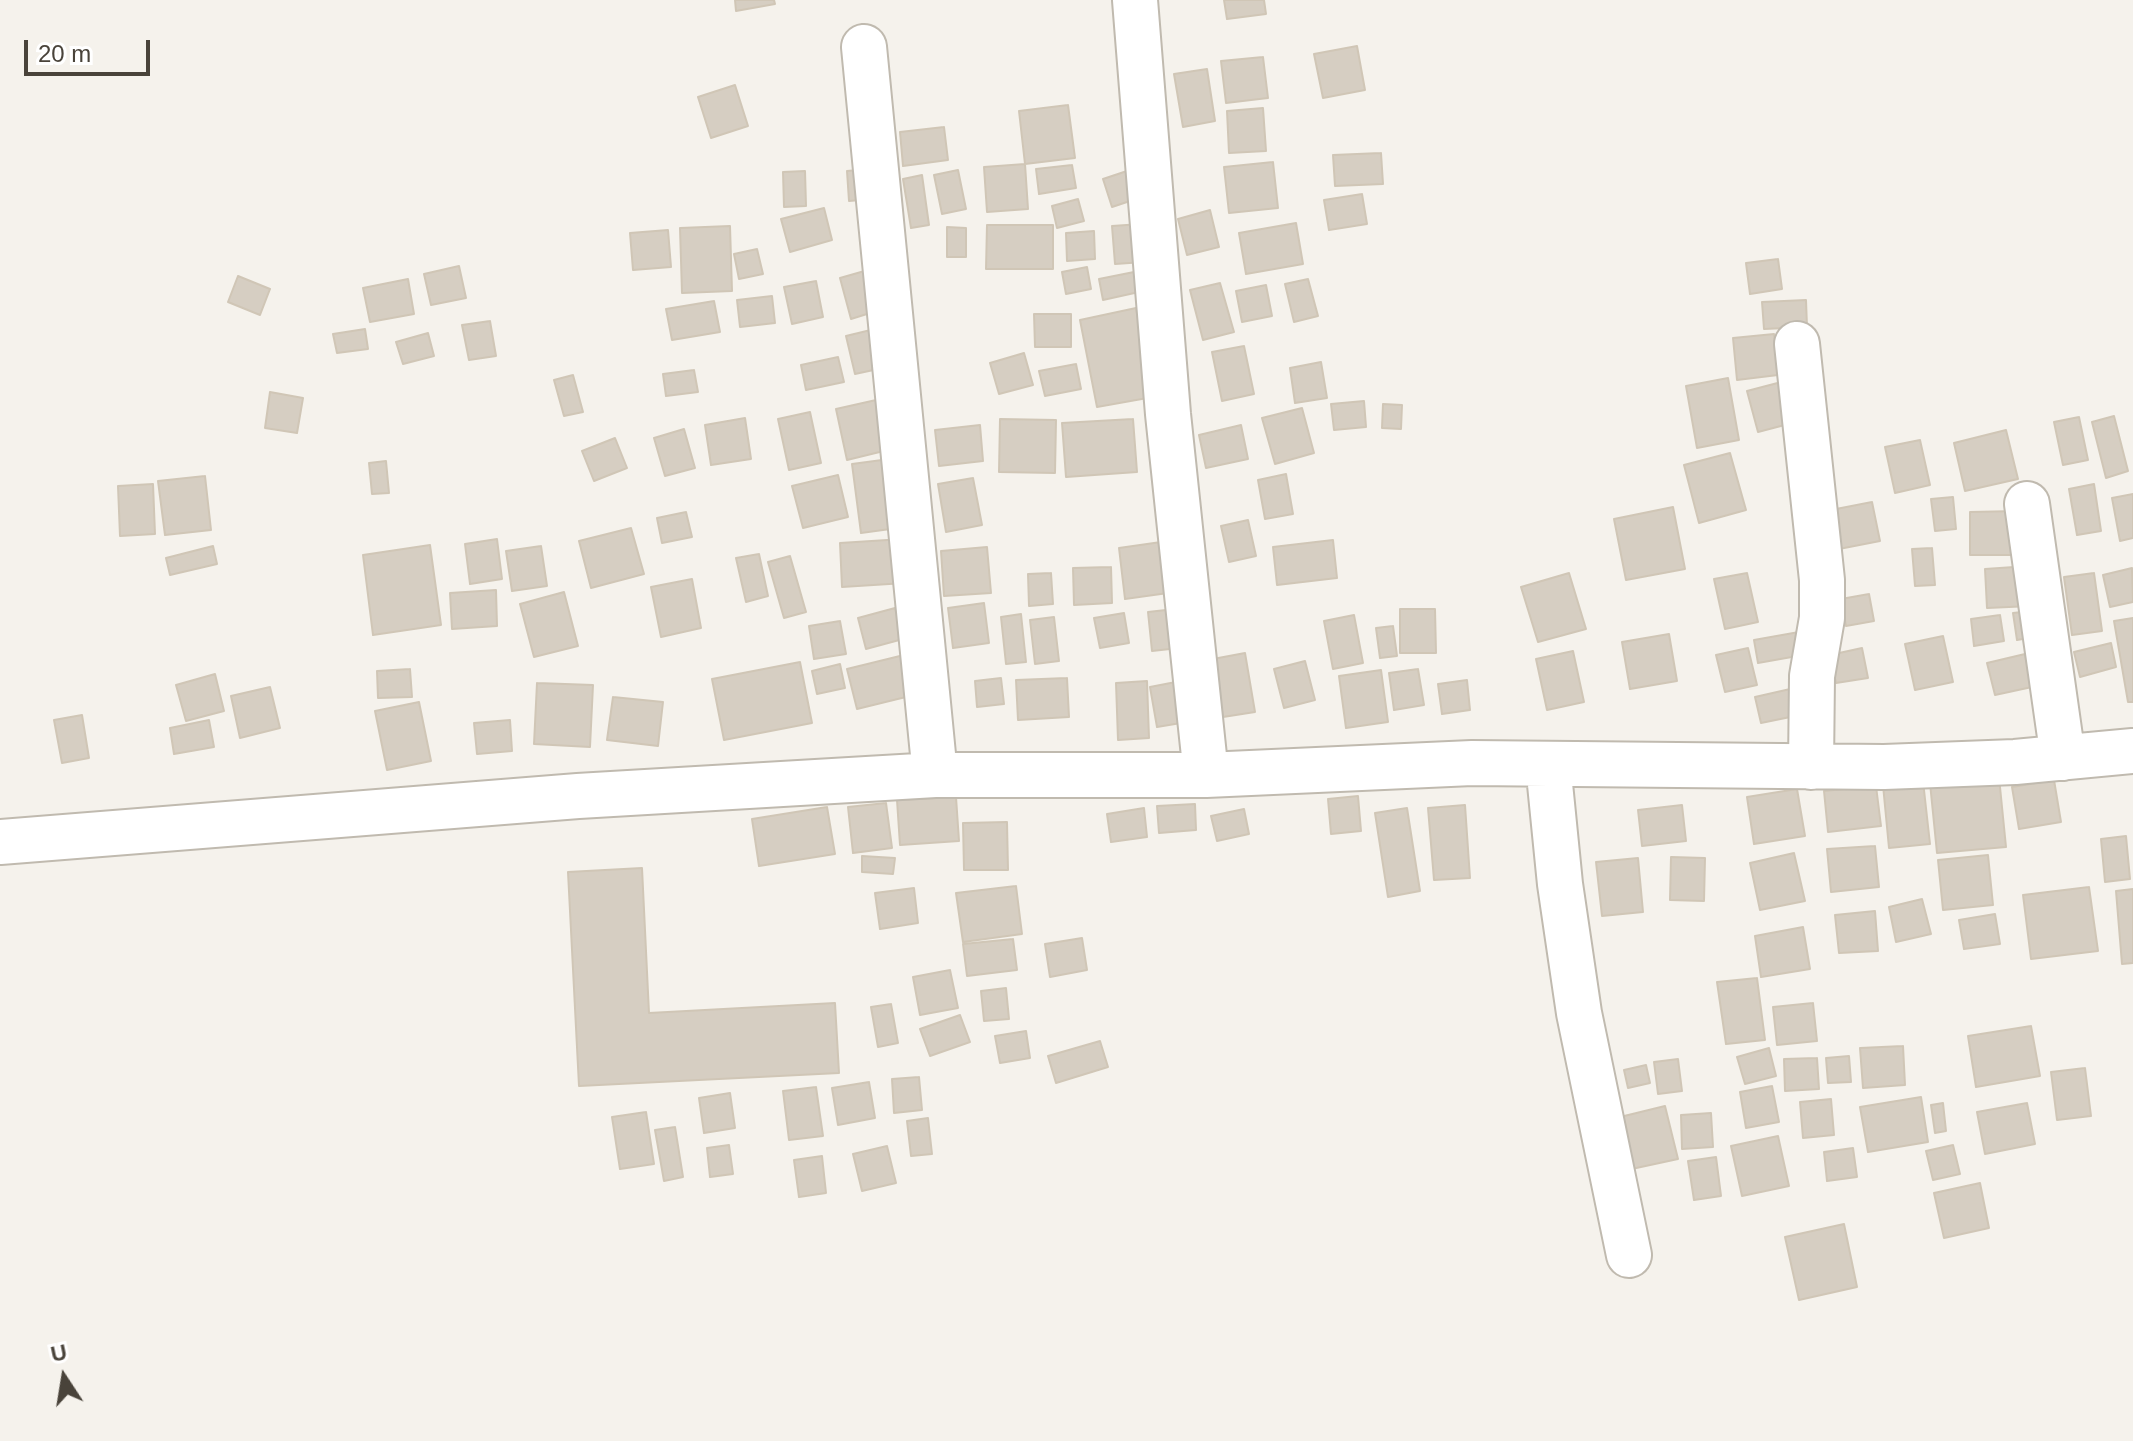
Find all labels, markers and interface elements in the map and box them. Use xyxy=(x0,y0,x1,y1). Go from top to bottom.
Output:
scale bar xyxy=(28,24,154,74)
text: 20 m xyxy=(38,40,91,67)
north arrow xyxy=(24,1337,104,1417)
text: U xyxy=(49,1339,69,1367)

